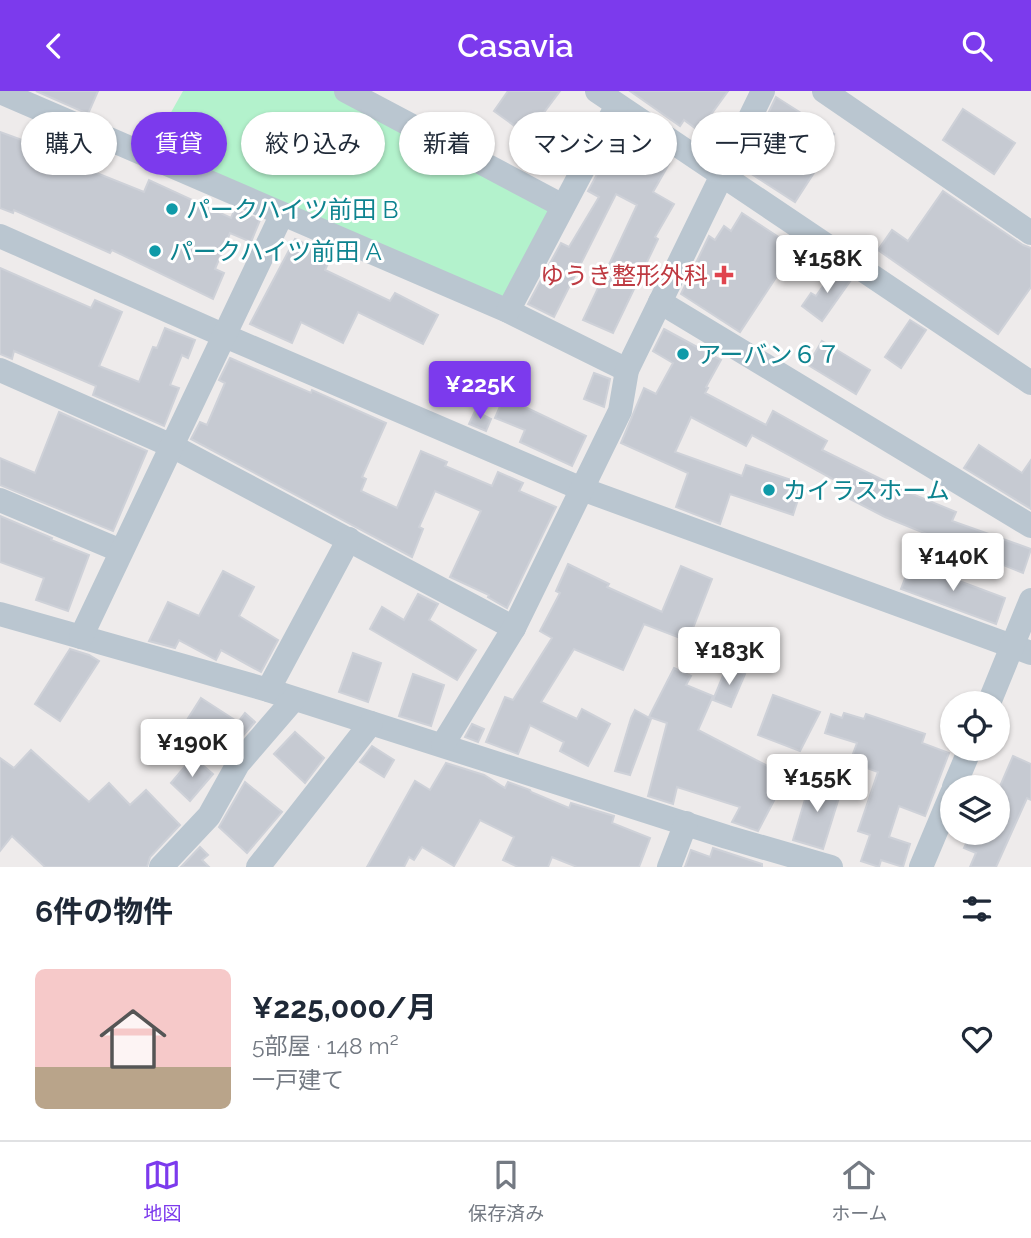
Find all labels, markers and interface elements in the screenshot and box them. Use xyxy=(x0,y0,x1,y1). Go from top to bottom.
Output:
icon: back xyxy=(35,27,73,65)
text: Casavia xyxy=(457,27,574,64)
icon: search xyxy=(958,27,996,65)
chip: 購入 xyxy=(21,112,117,175)
chip: 賃貸 xyxy=(131,112,227,175)
chip: 絞り込み xyxy=(241,112,385,175)
chip: 新着 xyxy=(399,112,495,175)
chip: マンション xyxy=(509,112,677,175)
chip: 一戸建て xyxy=(691,112,835,175)
place label: パークハイツ前田 B xyxy=(186,195,398,224)
marker: パークハイツ前田 B xyxy=(164,201,180,217)
pin: ¥158K xyxy=(778,235,876,295)
place label: パークハイツ前田 A xyxy=(169,237,382,266)
marker: パークハイツ前田 A xyxy=(147,243,163,259)
text: ¥158K xyxy=(792,244,862,271)
place label: ゆうき整形外科 xyxy=(540,261,708,290)
marker: ゆうき整形外科 xyxy=(714,265,734,285)
place label: アーバン６７ xyxy=(697,340,841,369)
marker: アーバン６７ xyxy=(675,346,691,362)
pin: ¥225K xyxy=(431,361,529,421)
text: ¥225K xyxy=(445,370,515,397)
place label: カイラスホーム xyxy=(783,476,950,505)
marker: カイラスホーム xyxy=(761,482,777,498)
pin: ¥140K xyxy=(904,533,1002,593)
text: ¥140K xyxy=(918,542,988,569)
pin: ¥183K xyxy=(680,627,778,687)
text: ¥183K xyxy=(694,636,764,663)
map controls xyxy=(940,691,1010,845)
button: locate xyxy=(940,691,1010,761)
pin: ¥190K xyxy=(143,719,241,779)
text: ¥190K xyxy=(157,728,227,755)
pin: ¥155K xyxy=(768,755,866,814)
text: ¥155K xyxy=(783,763,851,790)
button: layers xyxy=(940,775,1010,845)
icon: filters xyxy=(958,890,996,928)
text: 6件の物件 xyxy=(35,894,173,929)
text: ¥225,000/月 xyxy=(252,990,437,1025)
icon: home xyxy=(91,997,175,1081)
icon: heart xyxy=(958,1020,996,1058)
text: 5部屋 · 148 m² xyxy=(252,1032,399,1059)
text: 一戸建て xyxy=(252,1066,344,1093)
tab: 地図 xyxy=(143,1156,181,1225)
tab: 保存済み xyxy=(468,1156,544,1225)
tab: ホーム xyxy=(831,1156,888,1225)

